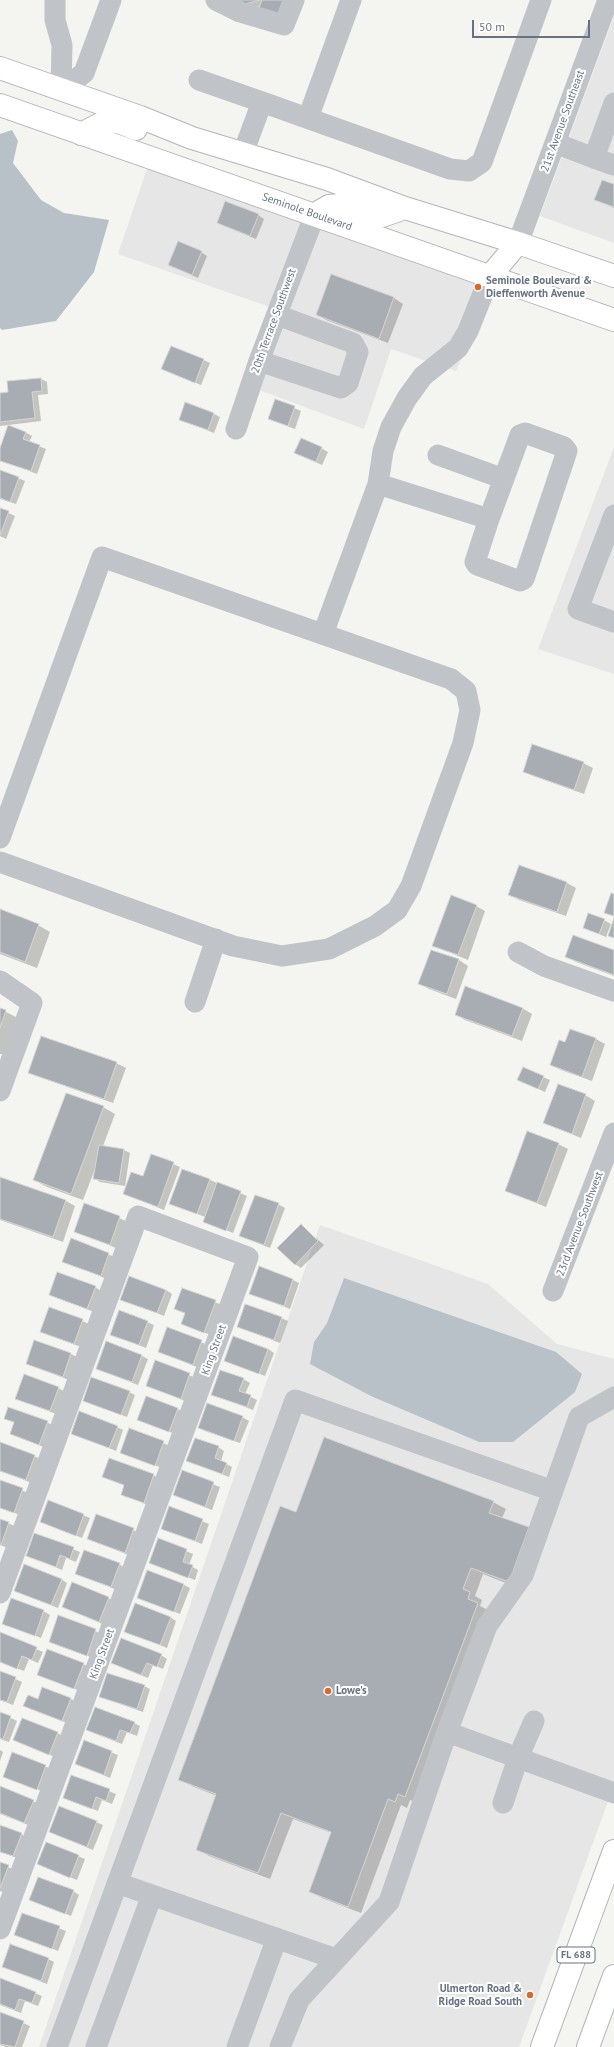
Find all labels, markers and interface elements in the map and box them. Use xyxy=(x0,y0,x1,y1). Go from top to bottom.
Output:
scale bar xyxy=(474,12,592,38)
text: 50 m xyxy=(479,19,505,34)
street label: 21st Avenue Southeast xyxy=(538,68,588,174)
street label: Seminole Boulevard xyxy=(260,190,354,234)
street label: 20th Terrace Southwest xyxy=(249,267,299,375)
place label: Seminole Boulevard & Dieffenworth Avenue xyxy=(486,274,592,300)
marker: Seminole Boulevard & Dieffenworth Avenue xyxy=(473,282,483,292)
street label: 23rd Avenue Southwest xyxy=(554,1170,606,1278)
street label: King Street xyxy=(199,1323,229,1377)
street label: King Street xyxy=(87,1627,117,1681)
place label: Lowe's xyxy=(336,1684,367,1698)
marker: Lowe's xyxy=(323,1686,333,1696)
road number: FL 688 xyxy=(557,1947,595,1963)
place label: Ulmerton Road & Ridge Road South xyxy=(439,1982,522,2008)
marker: Ulmerton Road & Ridge Road South xyxy=(525,1990,535,2000)

